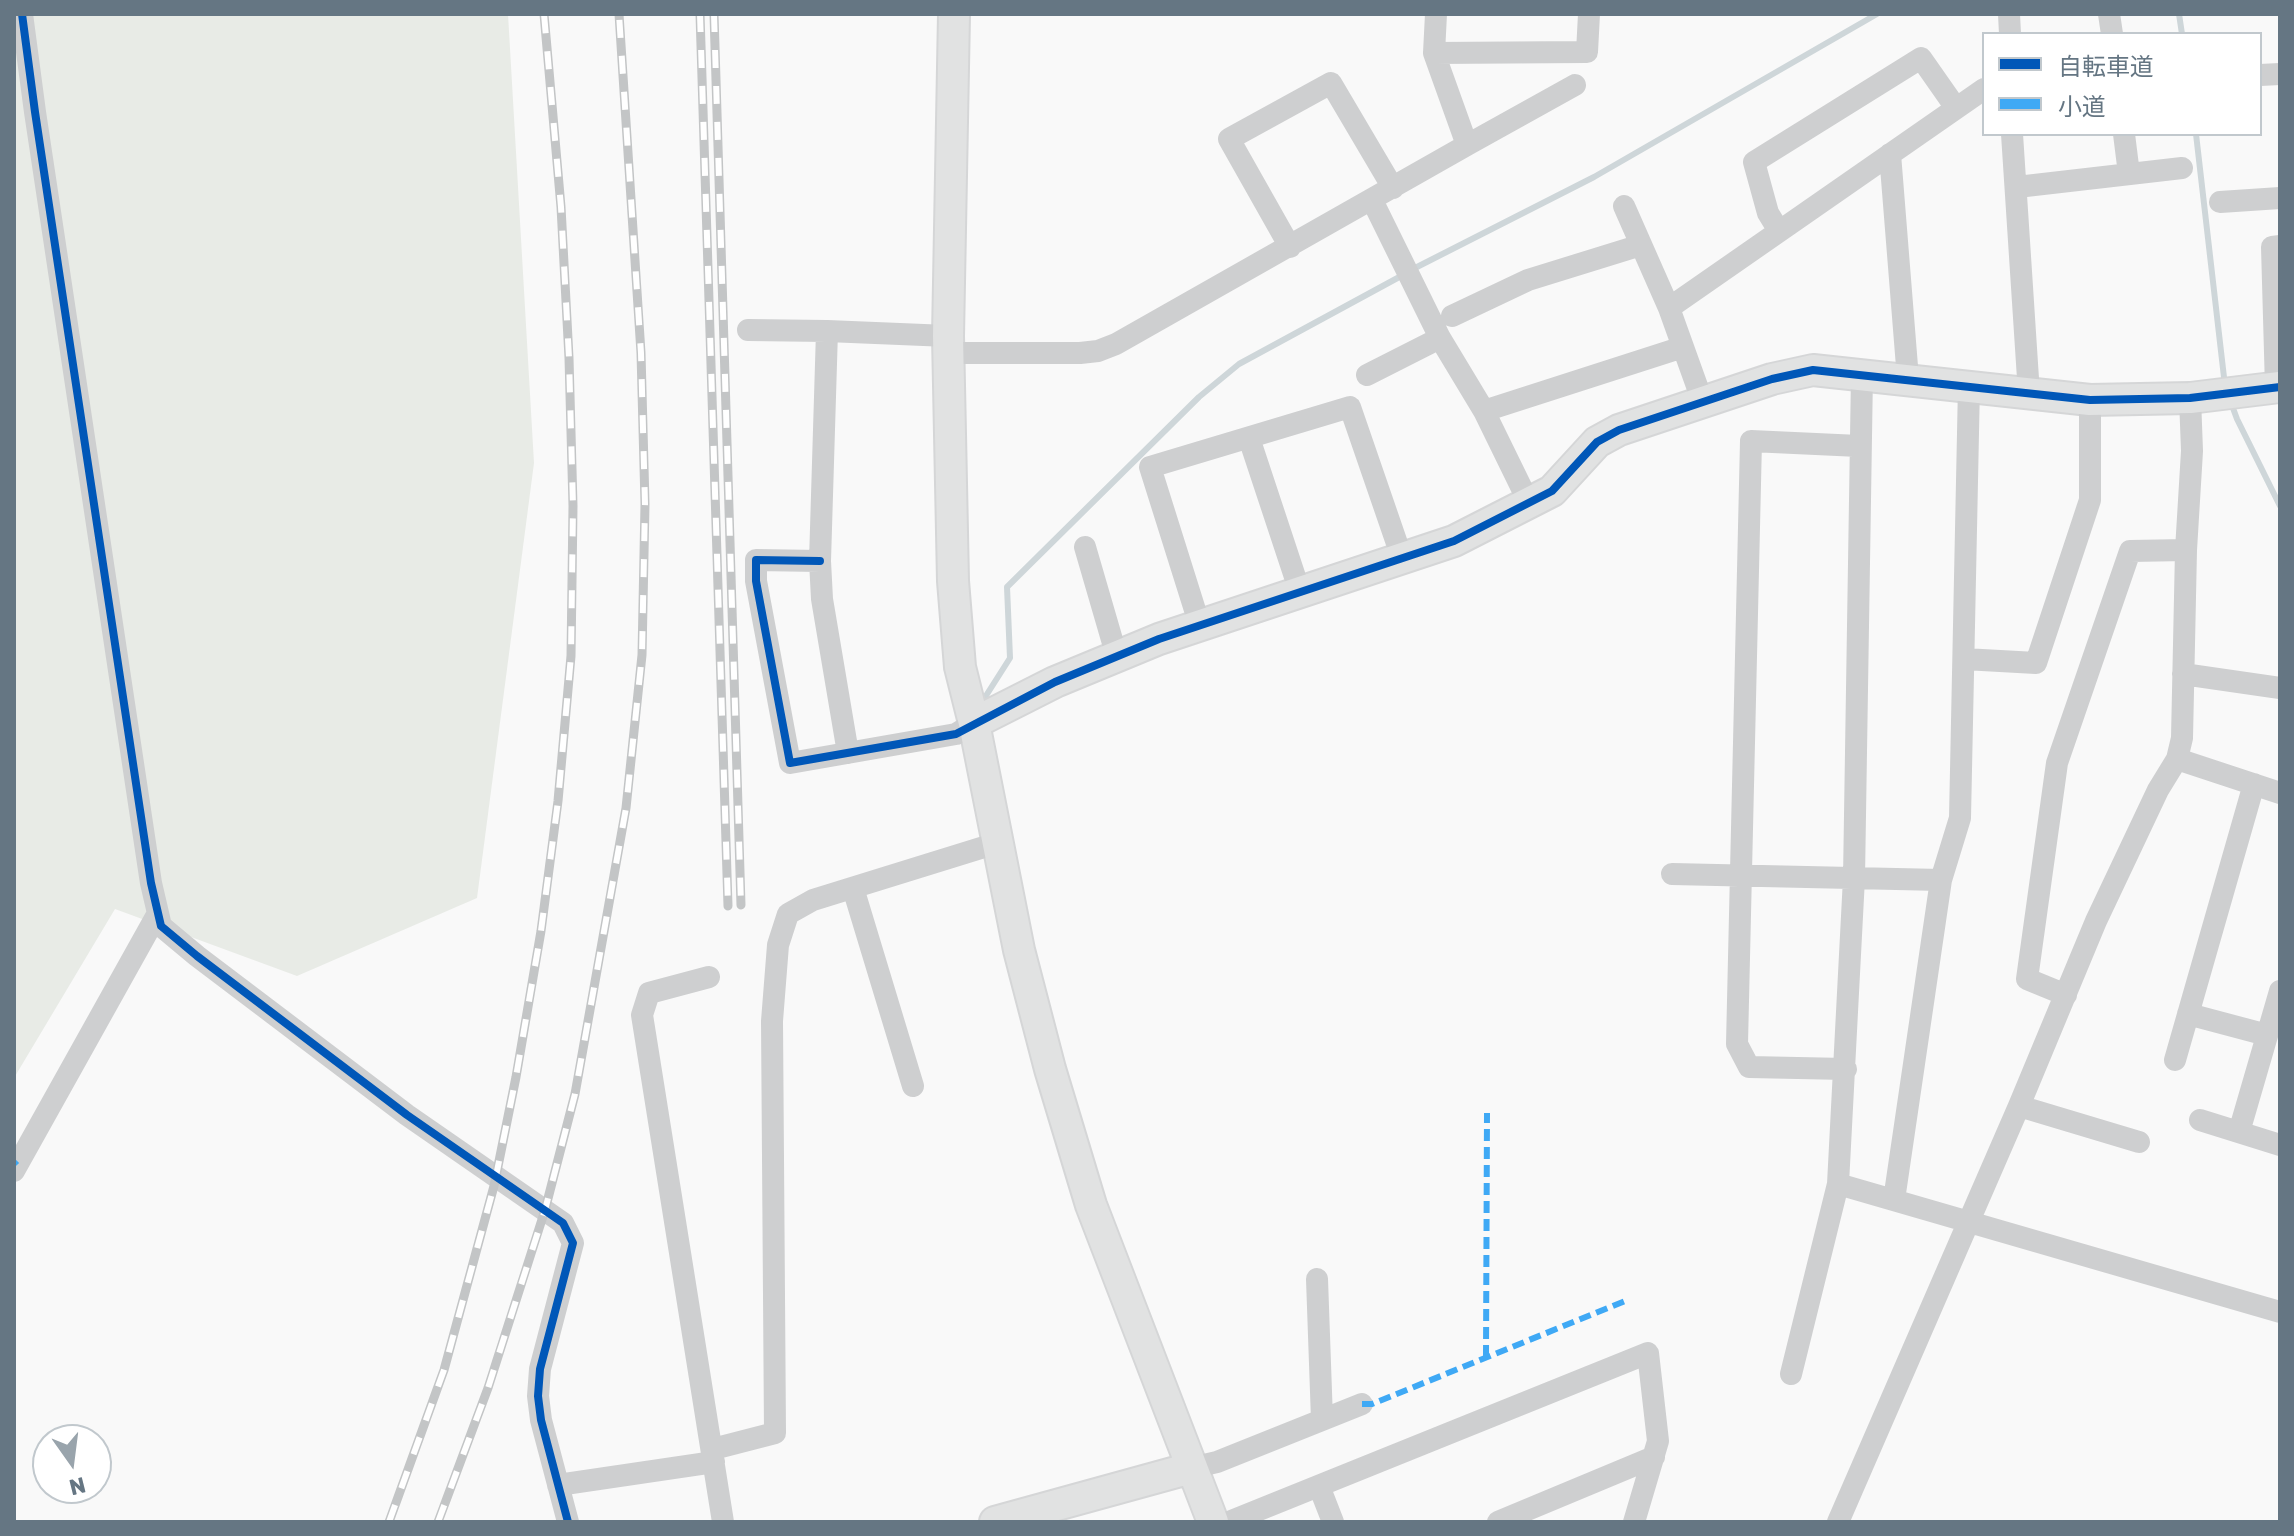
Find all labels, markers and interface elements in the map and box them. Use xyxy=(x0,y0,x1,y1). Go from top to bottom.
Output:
legend xyxy=(1982,32,2262,136)
text: 自転車道 xyxy=(2058,53,2154,81)
text: 小道 xyxy=(2058,93,2106,121)
north arrow xyxy=(32,1424,112,1504)
text: N xyxy=(67,1471,88,1501)

